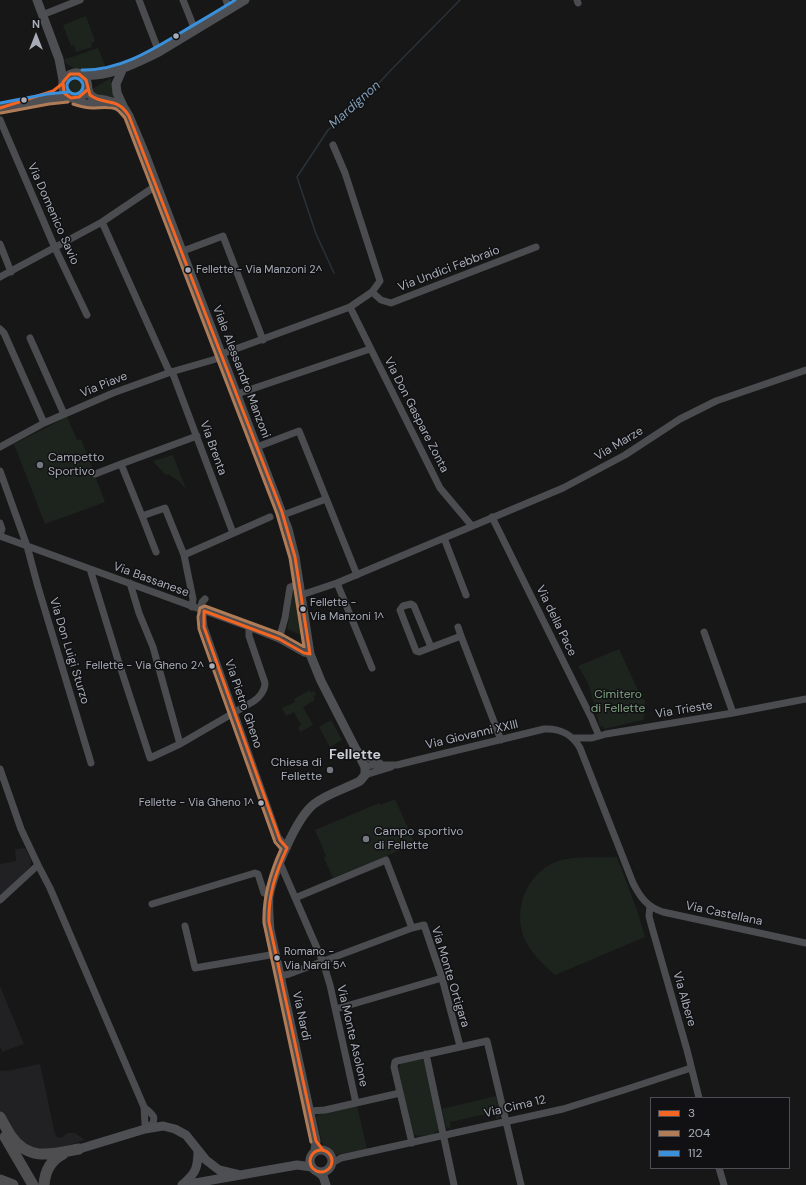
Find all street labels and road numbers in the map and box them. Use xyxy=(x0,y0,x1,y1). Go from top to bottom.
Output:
street label: Via Domenico Savio xyxy=(24,161,82,267)
street label: Via Undici Febbraio xyxy=(396,243,502,295)
street label: Viale Alessandro Manzoni xyxy=(209,304,273,440)
street label: Via Don Gaspare Zonta xyxy=(381,355,451,475)
street label: Via Piave xyxy=(78,369,130,401)
street label: Via Brenta xyxy=(196,419,230,477)
street label: Via Marze xyxy=(592,424,646,464)
street label: Via Bassanese xyxy=(111,560,191,600)
street label: Via della Pace xyxy=(533,583,579,659)
street label: Via Don Luigi Sturzo xyxy=(46,596,92,706)
street label: Via Pietro Gheno xyxy=(221,658,265,750)
street label: Via Trieste xyxy=(654,698,714,722)
street label: Via Giovanni XXIII xyxy=(424,717,520,753)
street label: Via Castellana xyxy=(684,899,764,929)
street label: Via Monte Ortigara xyxy=(428,925,472,1029)
street label: Via Albere xyxy=(669,970,699,1028)
street label: Via Monte Asolone xyxy=(333,984,371,1088)
street label: Via Nardi xyxy=(289,990,313,1042)
street label: Via Cima 12 xyxy=(483,1093,547,1121)

